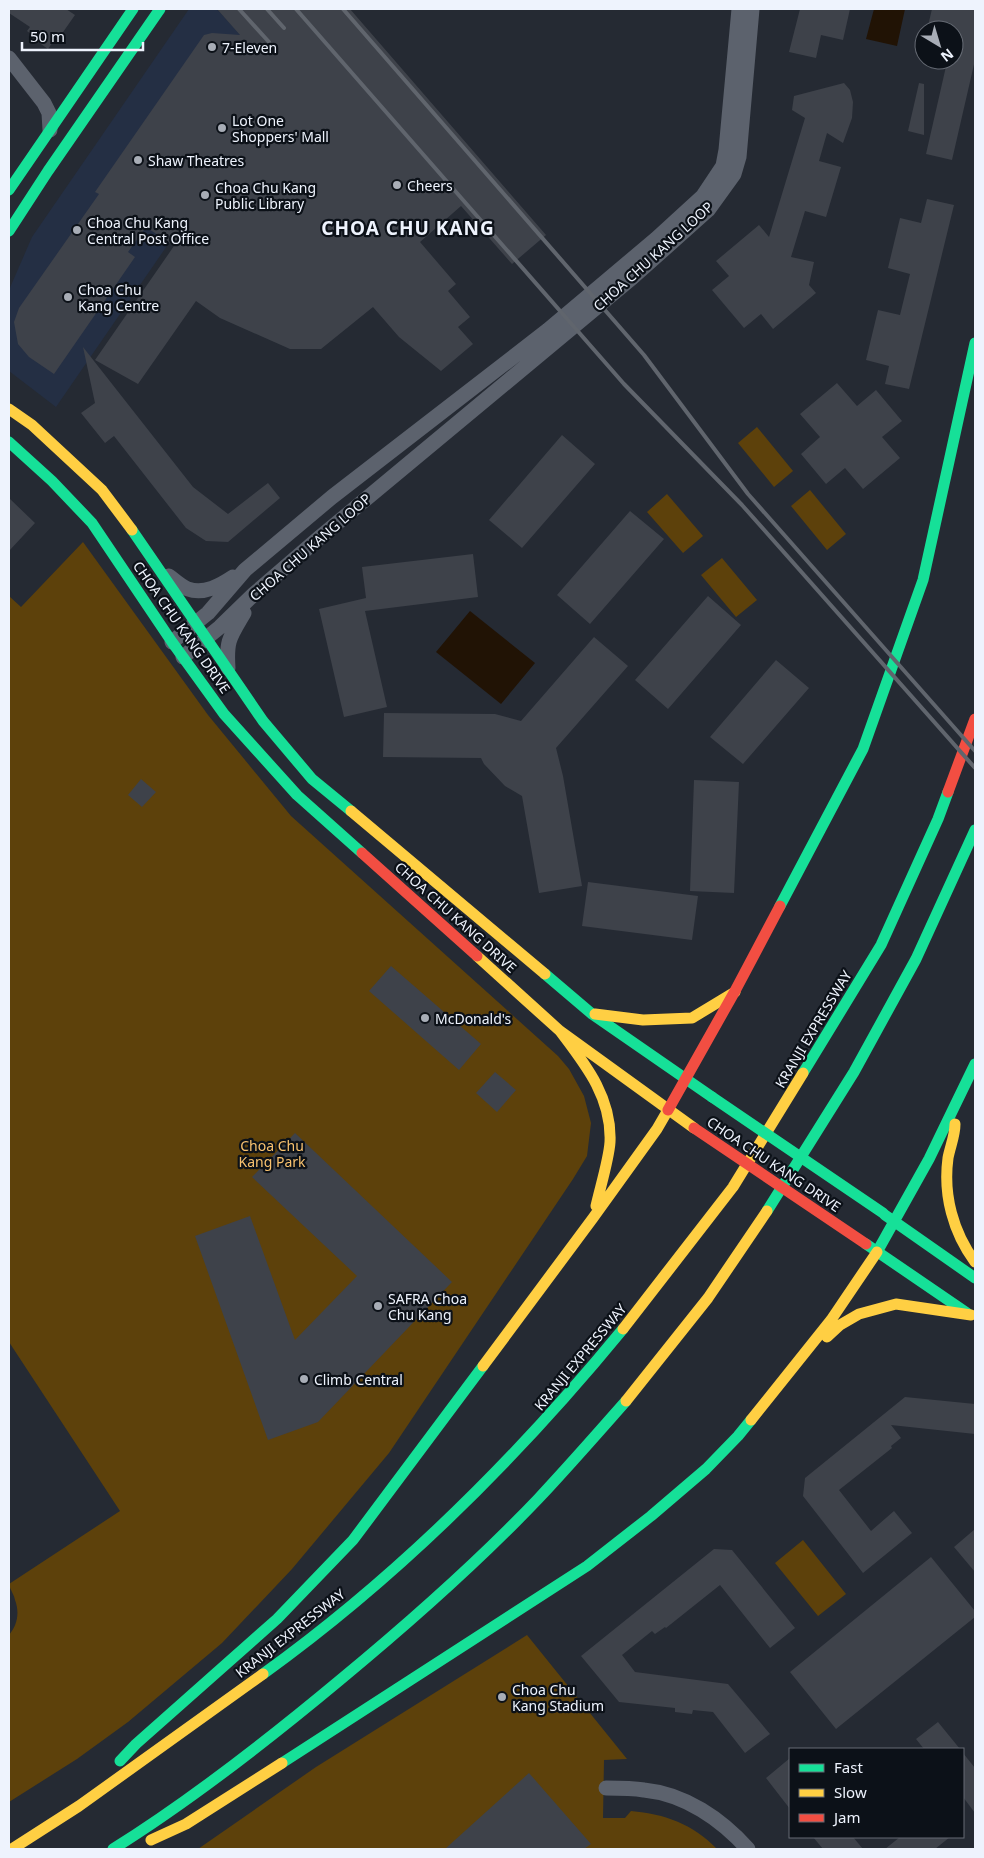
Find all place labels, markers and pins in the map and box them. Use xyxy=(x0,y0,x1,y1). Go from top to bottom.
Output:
place label: 7-Eleven xyxy=(222,38,277,57)
marker: 7-Eleven xyxy=(206,41,218,53)
place label: Lot One Shoppers' Mall xyxy=(232,111,329,146)
marker: Lot One Shoppers' Mall xyxy=(216,122,228,134)
place label: Shaw Theatres xyxy=(148,151,244,170)
marker: Shaw Theatres xyxy=(132,154,144,166)
place label: Cheers xyxy=(407,176,453,195)
place label: Choa Chu Kang Public Library xyxy=(215,178,316,213)
marker: Cheers xyxy=(391,179,403,191)
marker: Choa Chu Kang Public Library xyxy=(199,189,211,201)
place label: Choa Chu Kang Central Post Office xyxy=(87,213,209,248)
marker: Choa Chu Kang Central Post Office xyxy=(71,224,83,236)
place label: Choa Chu Kang Centre xyxy=(78,280,159,315)
marker: Choa Chu Kang Centre xyxy=(62,291,74,303)
place label: McDonald's xyxy=(435,1009,512,1028)
marker: McDonald's xyxy=(419,1012,431,1024)
place label: SAFRA Choa Chu Kang xyxy=(388,1289,467,1324)
marker: SAFRA Choa Chu Kang xyxy=(372,1300,384,1312)
place label: Climb Central xyxy=(314,1370,403,1389)
marker: Climb Central xyxy=(298,1373,310,1385)
place label: Choa Chu Kang Stadium xyxy=(512,1680,604,1715)
marker: Choa Chu Kang Stadium xyxy=(496,1691,508,1703)

